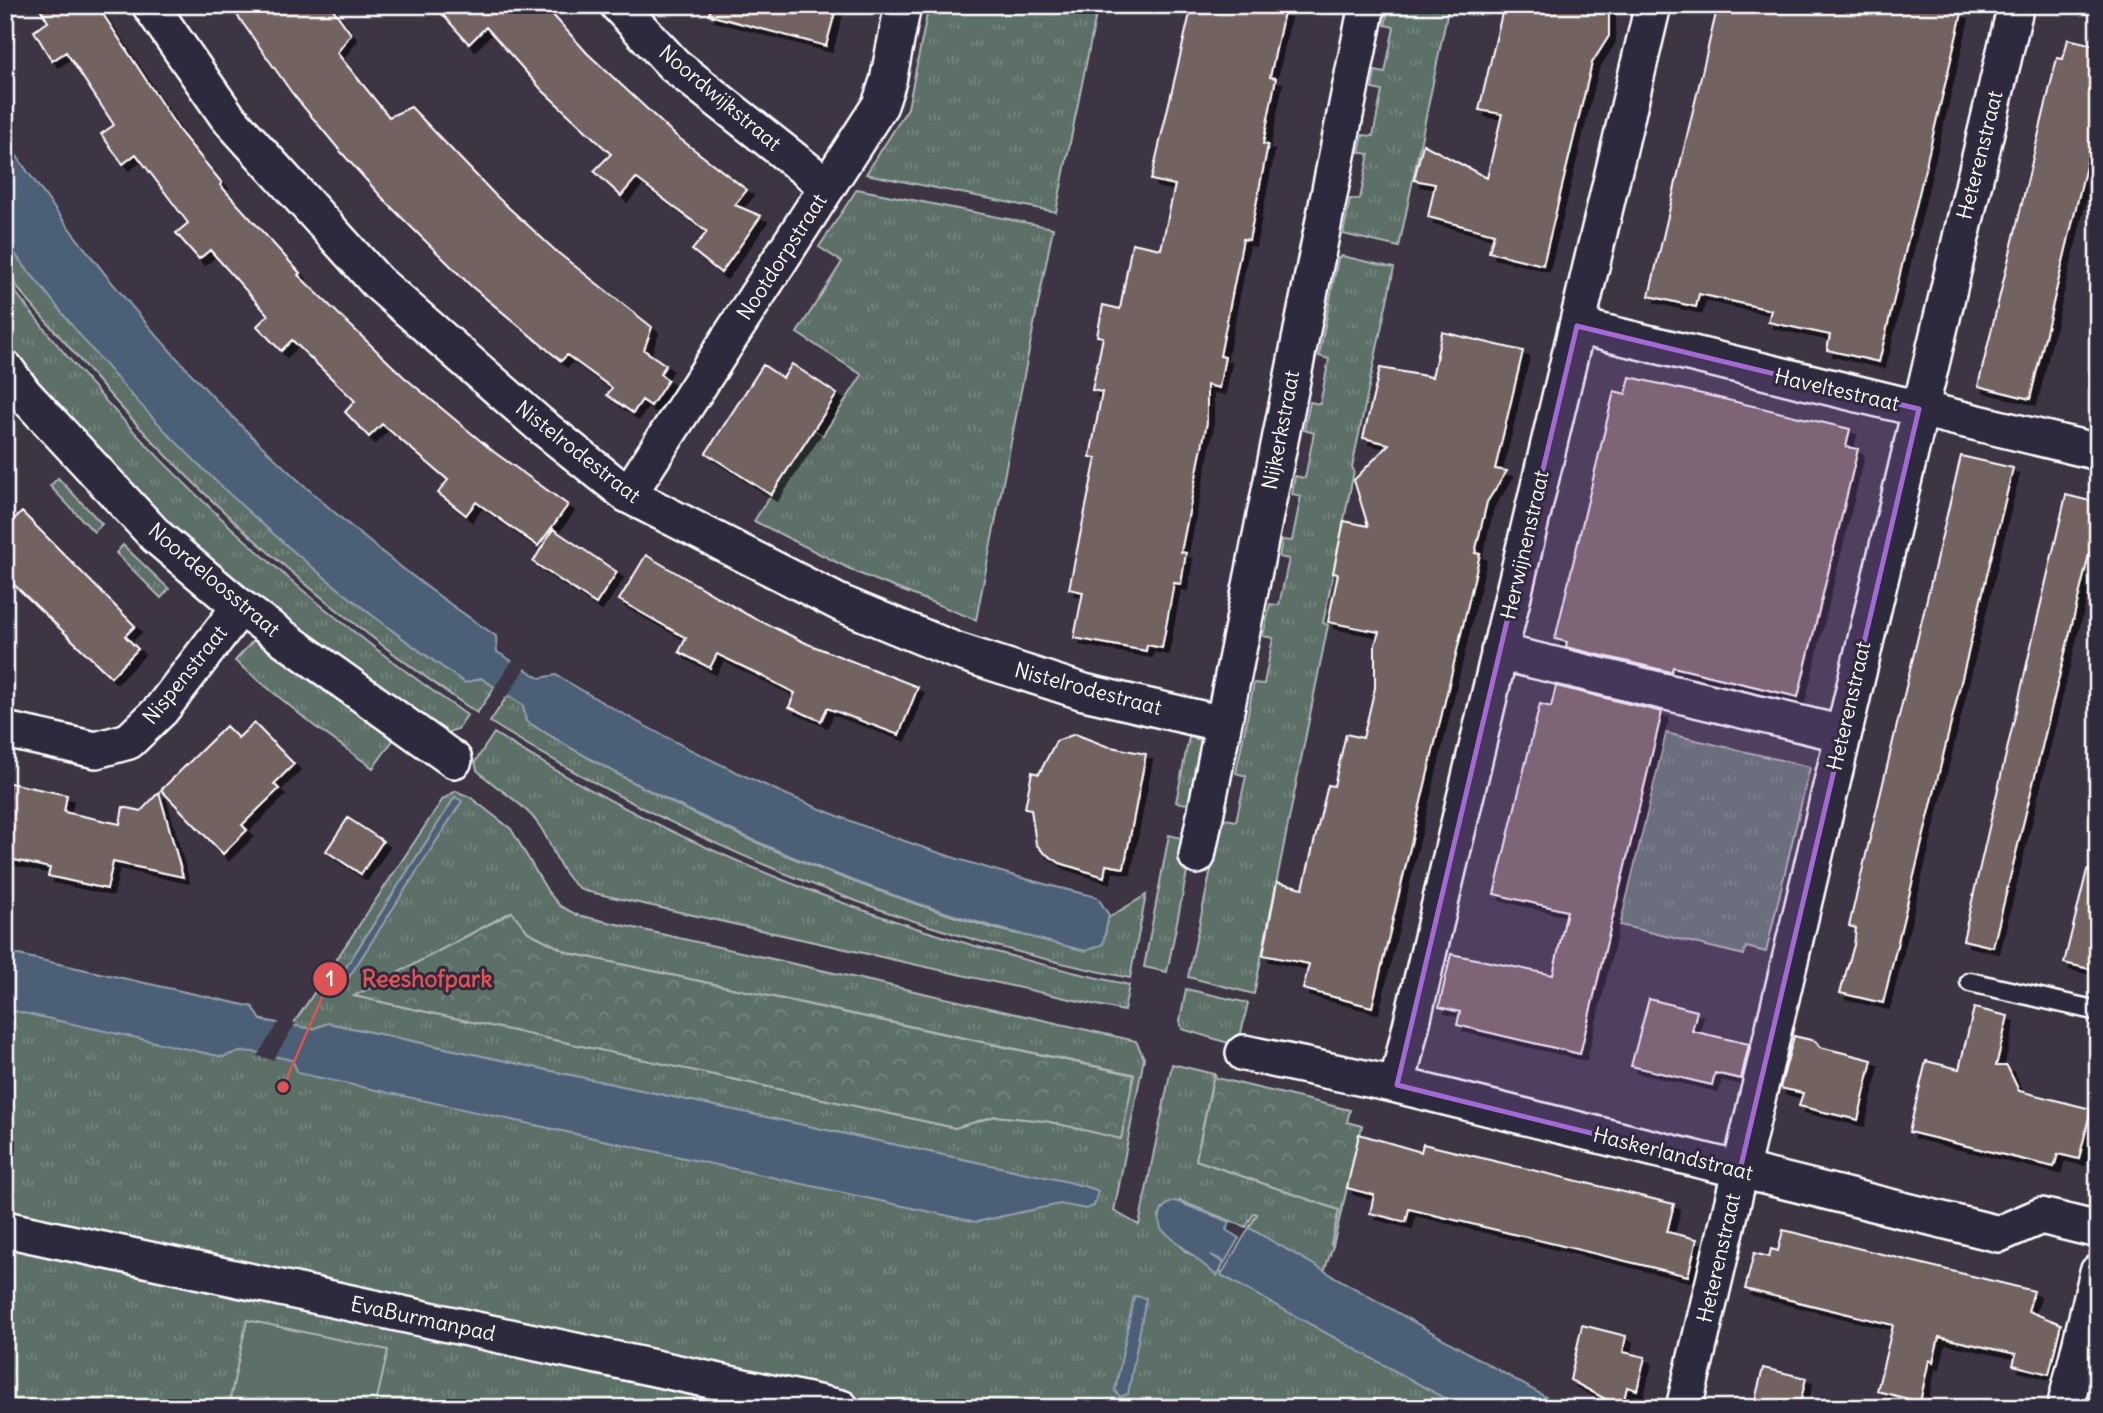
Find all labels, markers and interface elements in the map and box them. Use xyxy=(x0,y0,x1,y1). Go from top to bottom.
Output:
street label: Noordwijkstraat xyxy=(654,39,787,157)
street label: Heterenstraat xyxy=(1950,88,2009,222)
street label: Nootdorpstraat xyxy=(731,188,833,325)
street label: Haveltestraat xyxy=(1772,362,1902,417)
street label: Nijkerkstraat xyxy=(1256,368,1305,492)
street label: Nistelrodestraat xyxy=(510,394,646,509)
street label: Herwijnenstraat xyxy=(1494,468,1555,622)
street label: Noordeloosstraat xyxy=(143,517,286,643)
street label: Nispenstraat xyxy=(136,620,233,730)
street label: Heterenstraat xyxy=(1821,639,1876,773)
street label: Nistelrodestraat xyxy=(1012,656,1165,721)
callout: Reeshofpark xyxy=(313,957,506,1001)
text: Reeshofpark xyxy=(362,964,492,993)
text: 1 xyxy=(326,965,334,992)
street label: Haskerlandstraat xyxy=(1590,1121,1756,1186)
street label: Heterenstraat xyxy=(1691,1191,1746,1325)
street label: EvaBurmanpad xyxy=(348,1290,498,1347)

